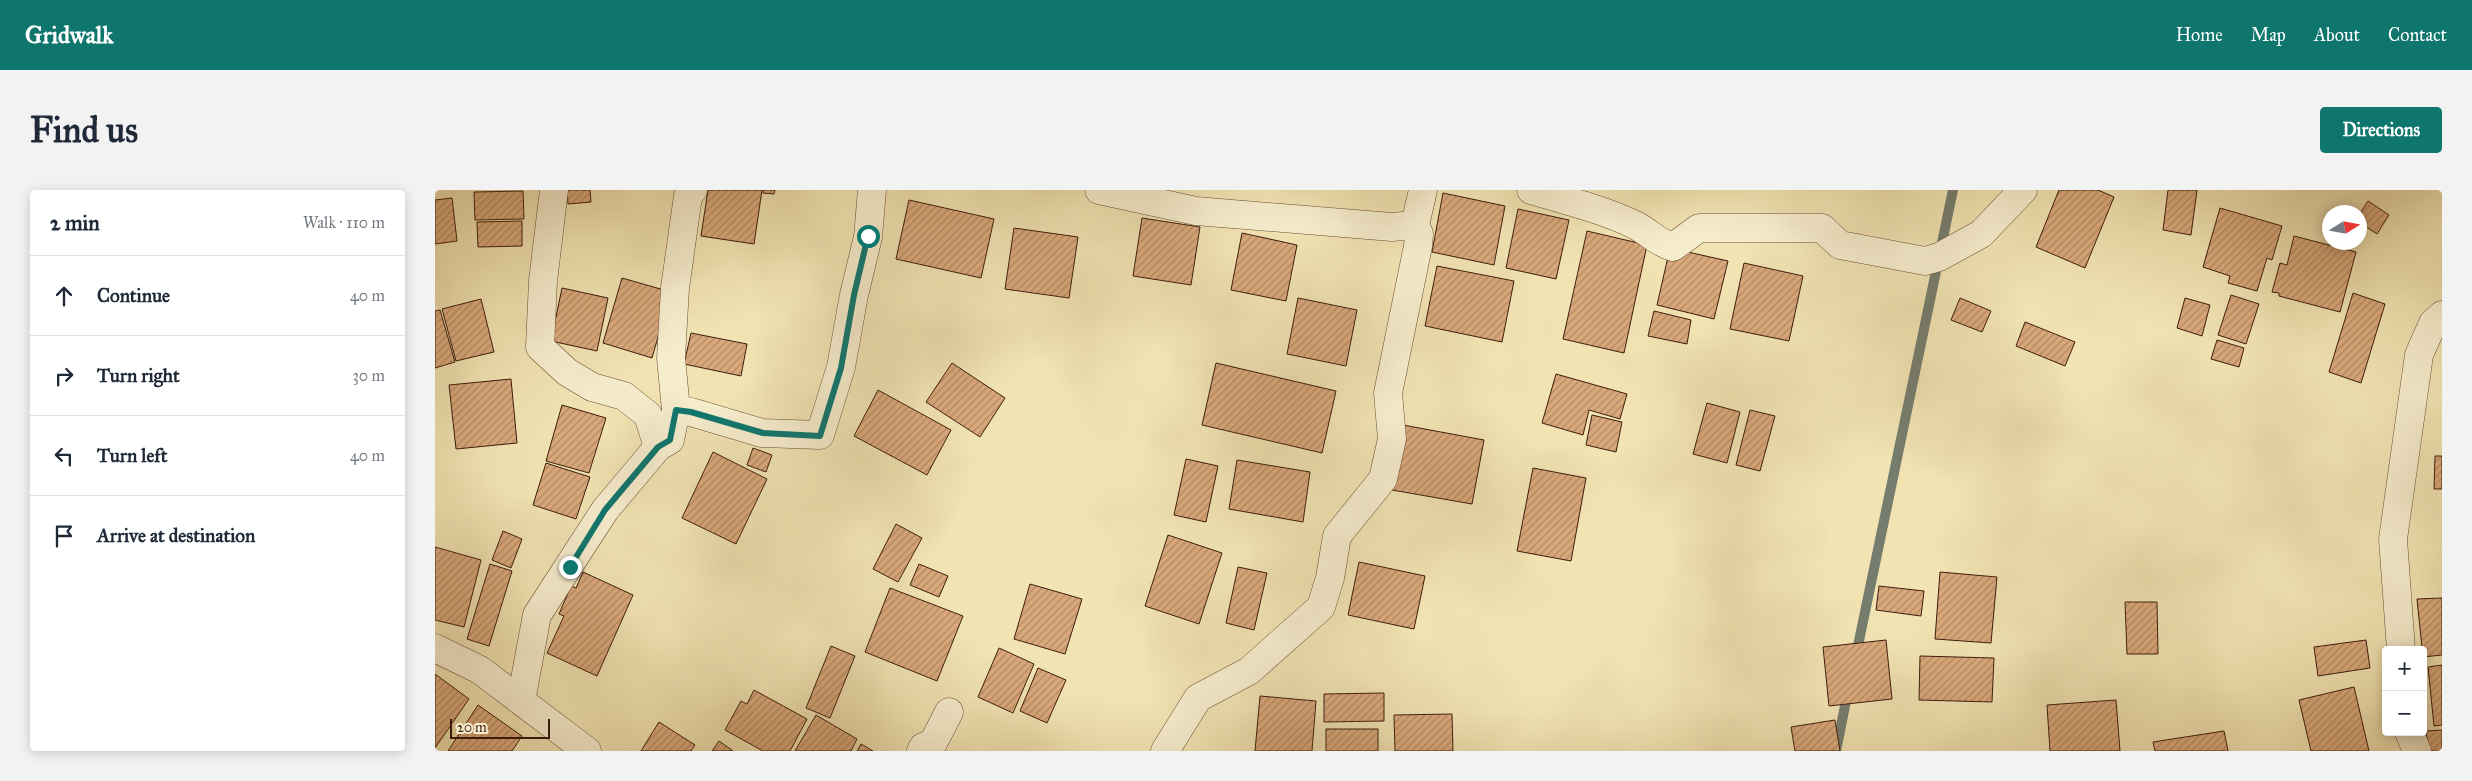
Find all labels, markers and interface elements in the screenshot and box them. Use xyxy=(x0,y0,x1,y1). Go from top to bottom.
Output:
text: Gridwalk xyxy=(25,20,113,50)
text: Home xyxy=(2176,24,2223,46)
text: Map xyxy=(2251,24,2286,46)
text: About xyxy=(2314,24,2360,46)
text: Contact xyxy=(2388,24,2447,46)
button: Directions xyxy=(2320,107,2442,153)
text: Find us xyxy=(30,109,138,152)
north arrow xyxy=(2322,205,2367,250)
text: 2 min xyxy=(50,210,100,236)
text: Walk · 110 m xyxy=(303,213,385,232)
route start xyxy=(857,225,880,248)
icon: ahead xyxy=(50,282,78,310)
text: Continue xyxy=(97,284,170,307)
text: 40 m xyxy=(350,286,385,305)
icon: right xyxy=(50,362,78,390)
text: Turn right xyxy=(97,364,180,387)
text: 30 m xyxy=(352,366,385,385)
icon: left xyxy=(50,442,78,470)
text: Turn left xyxy=(97,444,167,467)
text: 40 m xyxy=(350,446,385,465)
icon: arrive xyxy=(50,522,78,550)
text: Arrive at destination xyxy=(97,524,255,547)
route end xyxy=(559,556,582,579)
map controls xyxy=(2382,646,2427,736)
button: + xyxy=(2382,646,2427,691)
button: − xyxy=(2382,691,2427,736)
scale bar xyxy=(450,716,550,739)
text: 20 m xyxy=(457,719,487,736)

